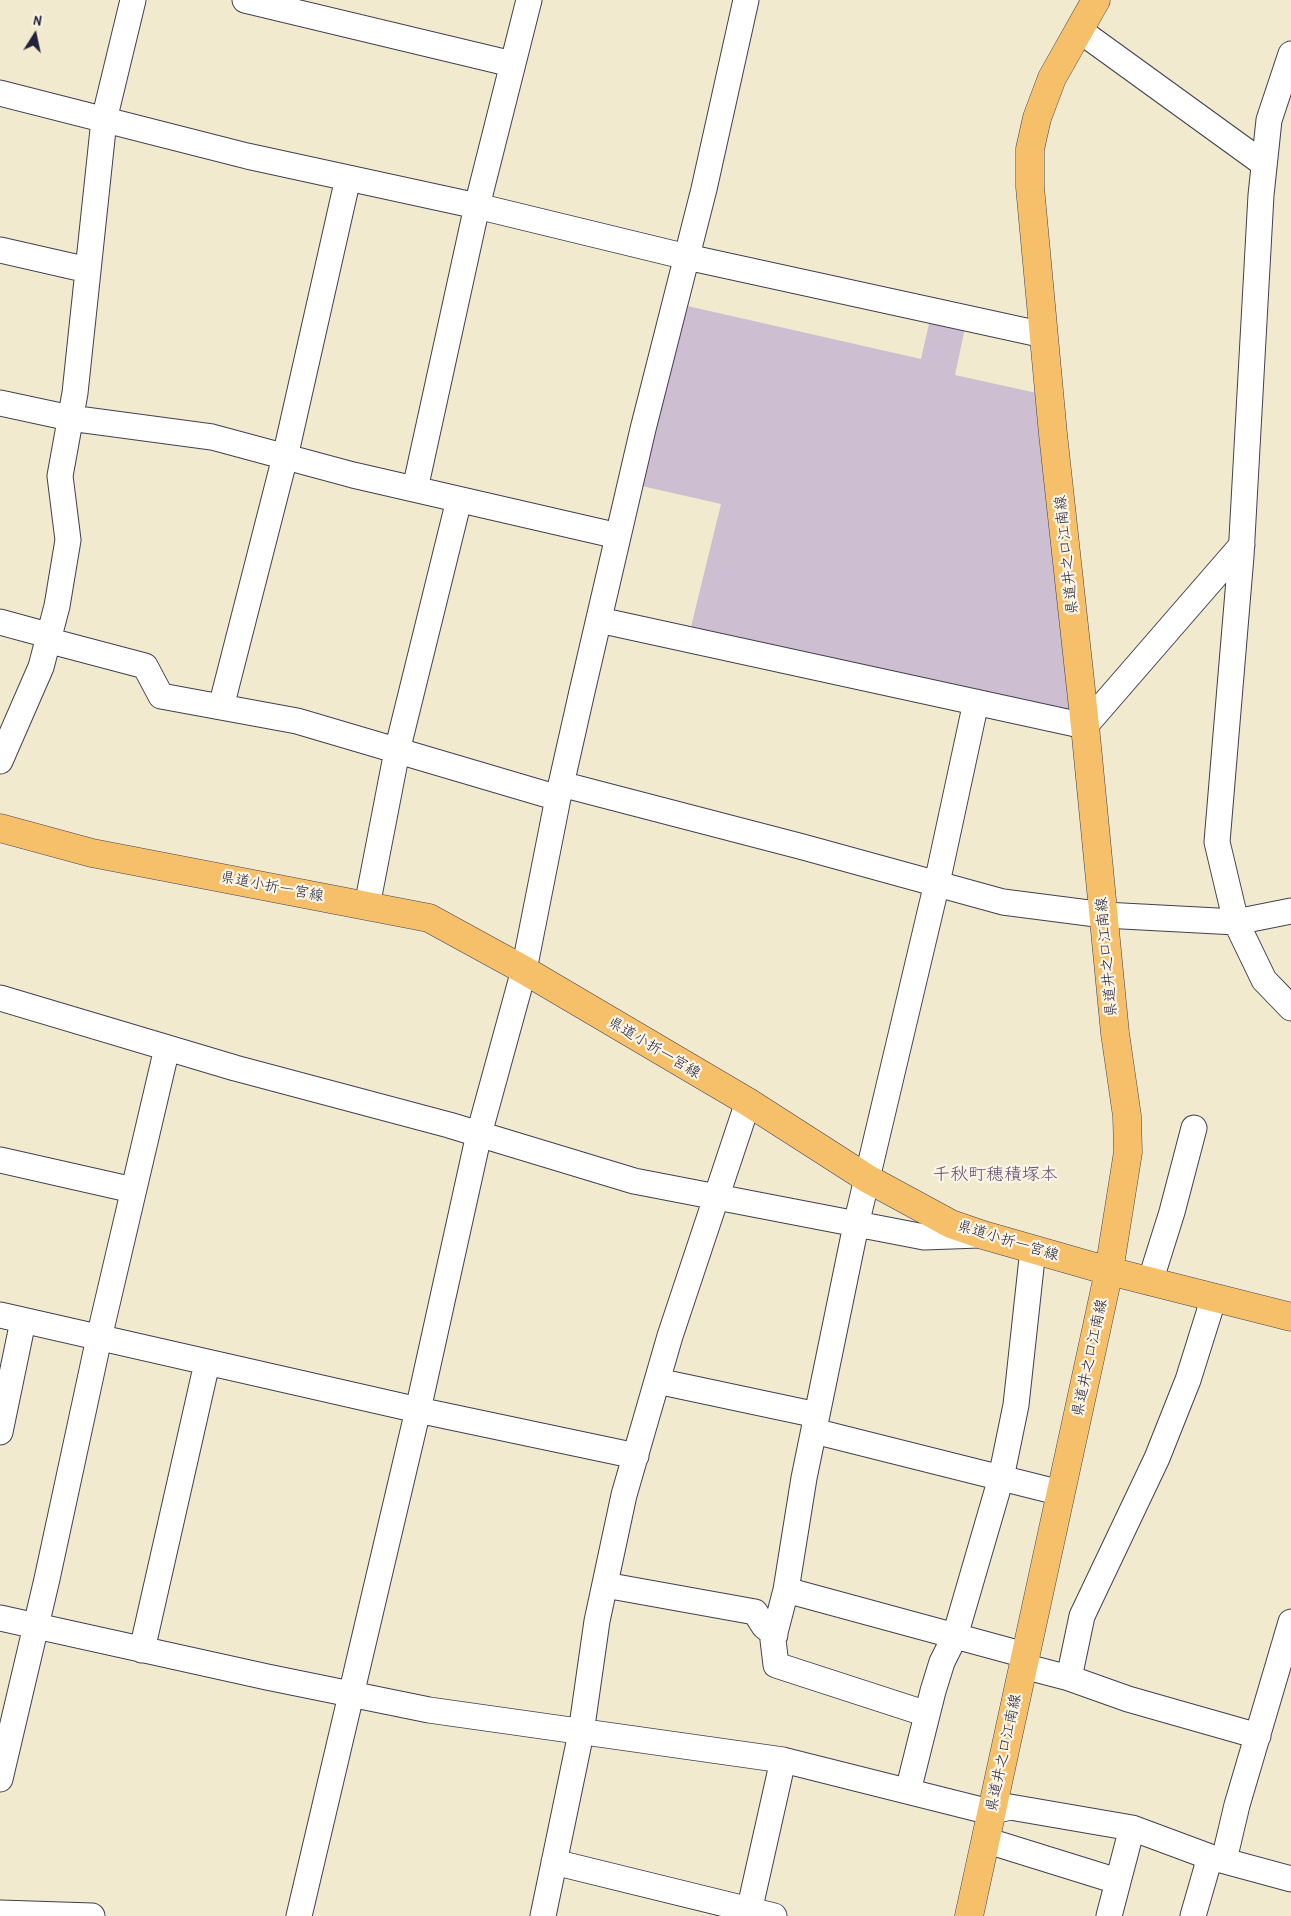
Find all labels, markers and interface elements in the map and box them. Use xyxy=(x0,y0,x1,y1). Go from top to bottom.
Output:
north arrow xyxy=(10,10,60,60)
text: N xyxy=(32,10,43,30)
street label: 県道井之口江南線 xyxy=(1052,494,1082,616)
street label: 県道小折一宮線 xyxy=(219,868,325,906)
street label: 県道井之口江南線 xyxy=(1093,896,1121,1018)
street label: 県道小折一宮線 xyxy=(604,1013,704,1083)
district label: 千秋町穂積塚本 xyxy=(932,1164,1058,1186)
street label: 県道小折一宮線 xyxy=(955,1217,1061,1265)
street label: 県道井之口江南線 xyxy=(1069,1297,1111,1419)
street label: 県道井之口江南線 xyxy=(983,1692,1025,1814)

